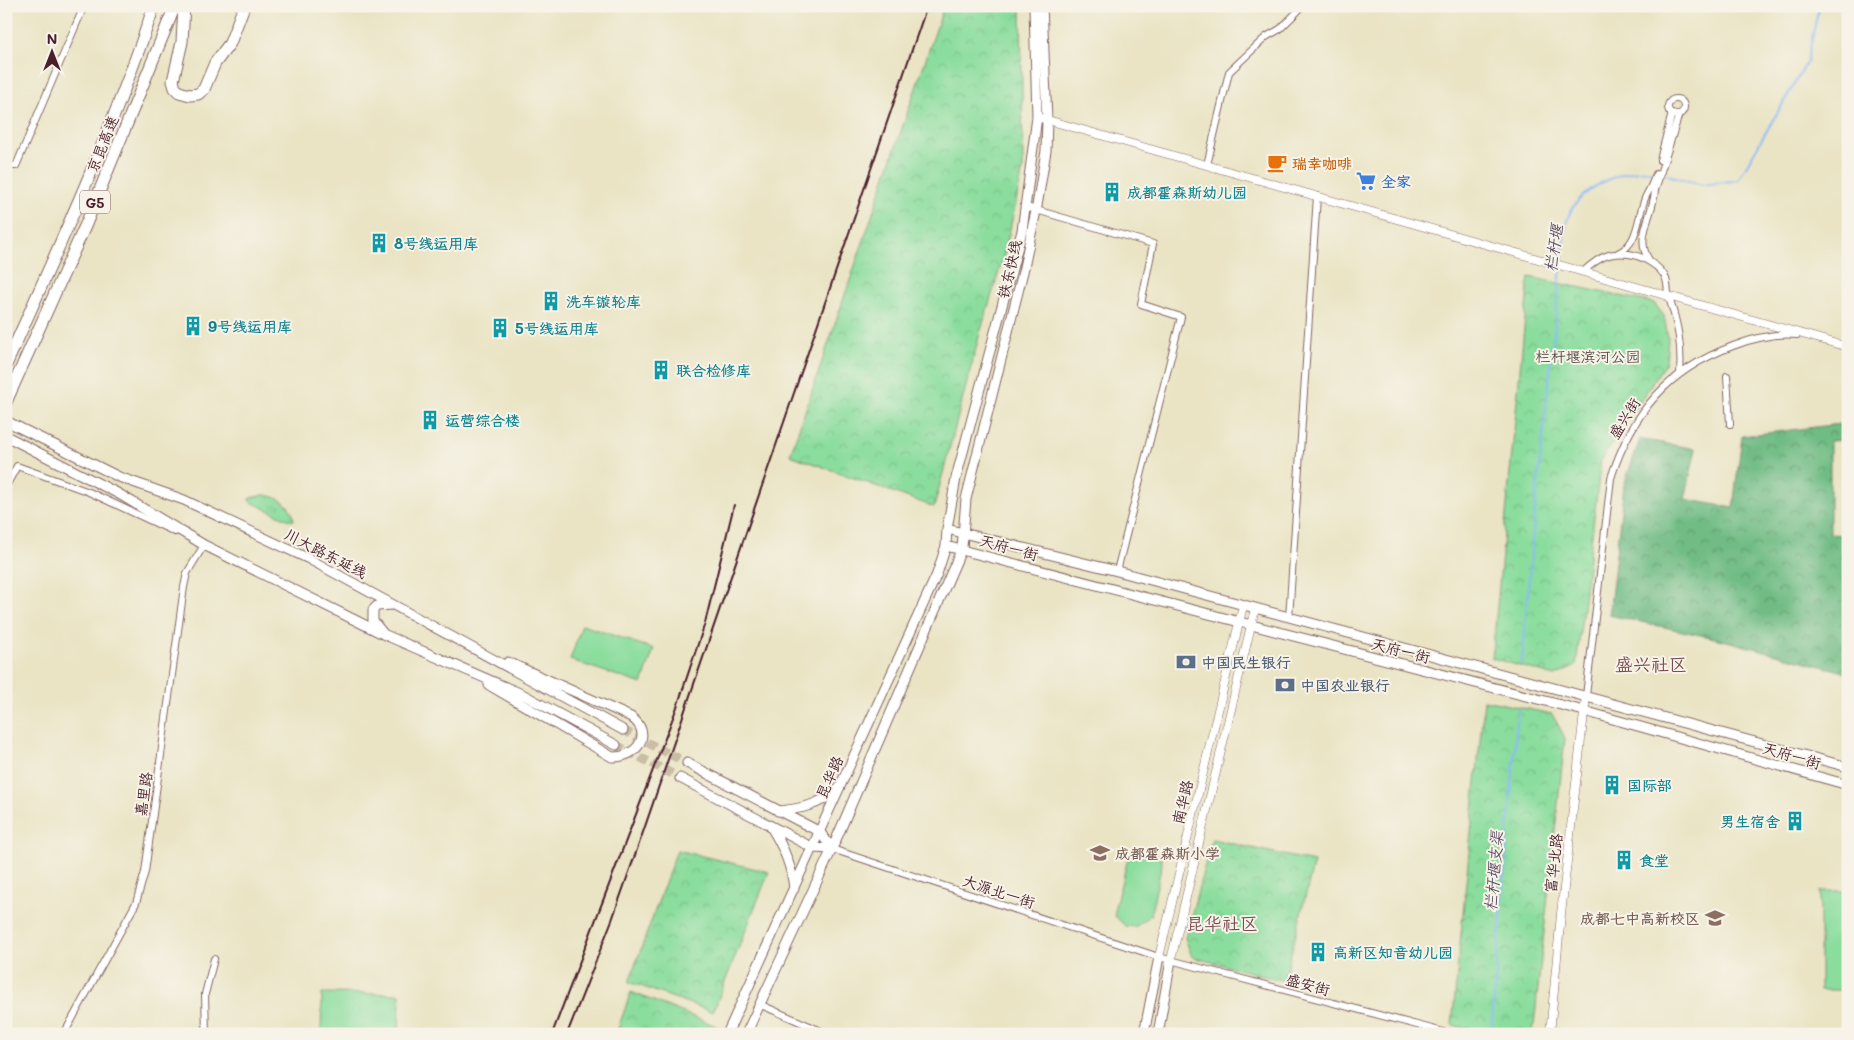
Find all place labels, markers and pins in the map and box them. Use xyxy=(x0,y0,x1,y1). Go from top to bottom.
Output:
cafe icon: 瑞幸咖啡 xyxy=(1266,152,1288,174)
place label: 瑞幸咖啡 xyxy=(1292,153,1352,173)
supermarket icon: 全家 xyxy=(1355,170,1377,192)
place label: 全家 xyxy=(1381,171,1411,191)
building icon: 成都霍森斯幼儿园 xyxy=(1101,181,1123,203)
place label: 成都霍森斯幼儿园 xyxy=(1127,182,1247,202)
building icon: 8号线运用库 xyxy=(368,232,390,254)
place label: 8号线运用库 xyxy=(394,233,478,253)
building icon: 洗车镟轮库 xyxy=(540,290,562,312)
place label: 洗车镟轮库 xyxy=(566,291,641,311)
building icon: 9号线运用库 xyxy=(182,315,204,337)
place label: 9号线运用库 xyxy=(208,316,292,336)
building icon: 5号线运用库 xyxy=(489,317,511,339)
place label: 5号线运用库 xyxy=(515,318,599,338)
building icon: 联合检修库 xyxy=(650,359,672,381)
place label: 联合检修库 xyxy=(676,360,751,380)
building icon: 运营综合楼 xyxy=(419,409,441,431)
place label: 运营综合楼 xyxy=(445,410,520,430)
bank icon: 中国民生银行 xyxy=(1175,651,1197,673)
place label: 中国民生银行 xyxy=(1201,652,1291,672)
bank icon: 中国农业银行 xyxy=(1274,674,1296,696)
place label: 中国农业银行 xyxy=(1300,675,1390,695)
building icon: 国际部 xyxy=(1601,774,1623,796)
place label: 国际部 xyxy=(1627,775,1672,795)
building icon: 男生宿舍 xyxy=(1784,810,1806,832)
place label: 男生宿舍 xyxy=(1720,811,1780,831)
school or university icon: 成都霍森斯小学 xyxy=(1089,842,1111,864)
place label: 成都霍森斯小学 xyxy=(1115,843,1220,863)
building icon: 食堂 xyxy=(1613,849,1635,871)
place label: 食堂 xyxy=(1639,850,1669,870)
school or university icon: 成都七中高新校区 xyxy=(1704,907,1726,929)
place label: 成都七中高新校区 xyxy=(1580,908,1700,928)
building icon: 高新区知音幼儿园 xyxy=(1307,941,1329,963)
place label: 高新区知音幼儿园 xyxy=(1333,942,1453,962)

